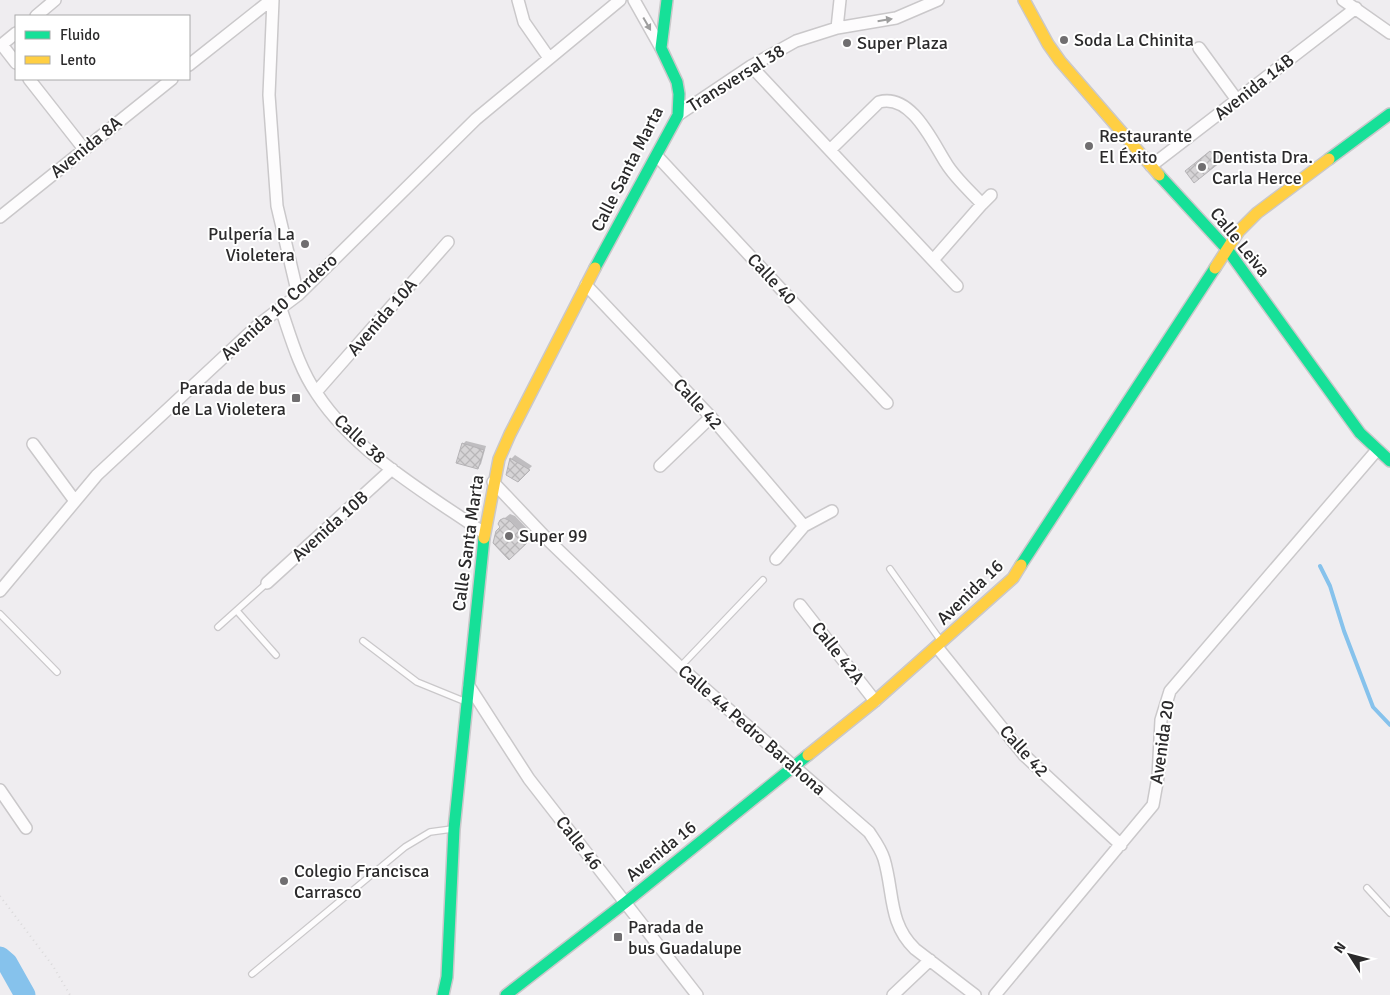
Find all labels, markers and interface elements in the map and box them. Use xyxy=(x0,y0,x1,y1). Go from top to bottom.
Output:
legend xyxy=(15,15,190,80)
one-way arrow xyxy=(878,15,894,23)
one-way arrow xyxy=(643,17,652,30)
text: Fluido xyxy=(60,26,100,44)
place label: Soda La Chinita xyxy=(1074,29,1194,51)
place label: Super Plaza xyxy=(857,32,948,54)
marker: Soda La Chinita xyxy=(1058,34,1070,46)
marker: Super Plaza xyxy=(841,37,853,49)
street label: Transversal 38 xyxy=(683,39,789,117)
street label: Avenida 14B xyxy=(1210,49,1298,125)
text: Lento xyxy=(60,51,96,69)
street label: Calle Santa Marta xyxy=(586,103,668,235)
street label: Avenida 8A xyxy=(46,111,126,183)
place label: Restaurante El Éxito xyxy=(1099,125,1192,168)
marker: Restaurante El Éxito xyxy=(1083,140,1095,152)
place label: Dentista Dra. Carla Herce xyxy=(1212,146,1313,189)
marker: Dentista Dra. Carla Herce xyxy=(1196,161,1208,173)
street label: Calle Leiva xyxy=(1205,203,1275,281)
place label: Pulpería La Violetera xyxy=(208,223,295,266)
marker: Pulpería La Violetera xyxy=(299,238,311,250)
street label: Avenida 10 Cordero xyxy=(216,249,342,365)
street label: Calle 40 xyxy=(743,249,801,309)
street label: Avenida 10A xyxy=(342,274,422,360)
street label: Calle 42 xyxy=(669,374,727,434)
place label: Parada de bus de La Violetera xyxy=(172,377,286,420)
marker: Parada de bus de La Violetera xyxy=(290,392,302,404)
street label: Calle 38 xyxy=(330,410,390,468)
street label: Calle Santa Marta xyxy=(448,473,488,613)
street label: Avenida 10B xyxy=(287,486,373,566)
place label: Super 99 xyxy=(519,525,587,547)
marker: Super 99 xyxy=(503,530,515,542)
street label: Avenida 16 xyxy=(932,555,1008,629)
street label: Calle 42A xyxy=(807,617,869,689)
street label: Calle 44 Pedro Barahona xyxy=(674,660,830,800)
street label: Avenida 20 xyxy=(1145,699,1179,785)
street label: Calle 42 xyxy=(995,720,1053,782)
street label: Calle 46 xyxy=(551,812,607,874)
street label: Avenida 16 xyxy=(621,816,701,886)
place label: Colegio Francisca Carrasco xyxy=(294,860,429,903)
marker: Colegio Francisca Carrasco xyxy=(278,875,290,887)
place label: Parada de bus Guadalupe xyxy=(628,916,742,959)
north arrow xyxy=(1325,930,1375,980)
marker: Parada de bus Guadalupe xyxy=(612,931,624,943)
text: N xyxy=(1330,939,1350,957)

